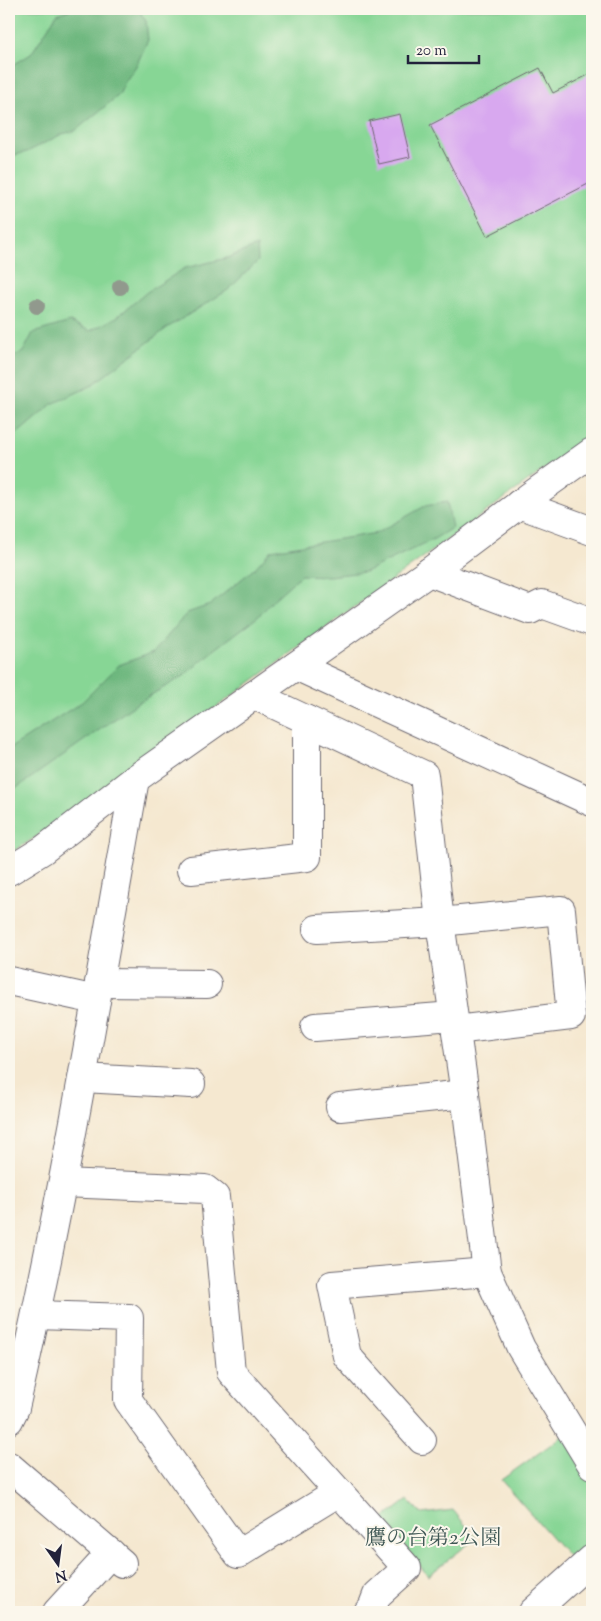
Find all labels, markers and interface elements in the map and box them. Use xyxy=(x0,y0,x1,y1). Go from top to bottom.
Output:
scale bar xyxy=(408,32,480,64)
text: 20 m xyxy=(416,41,447,62)
park label: 鷹の台第2公園 xyxy=(365,1524,501,1554)
north arrow xyxy=(32,1538,82,1588)
text: N xyxy=(53,1564,69,1586)

